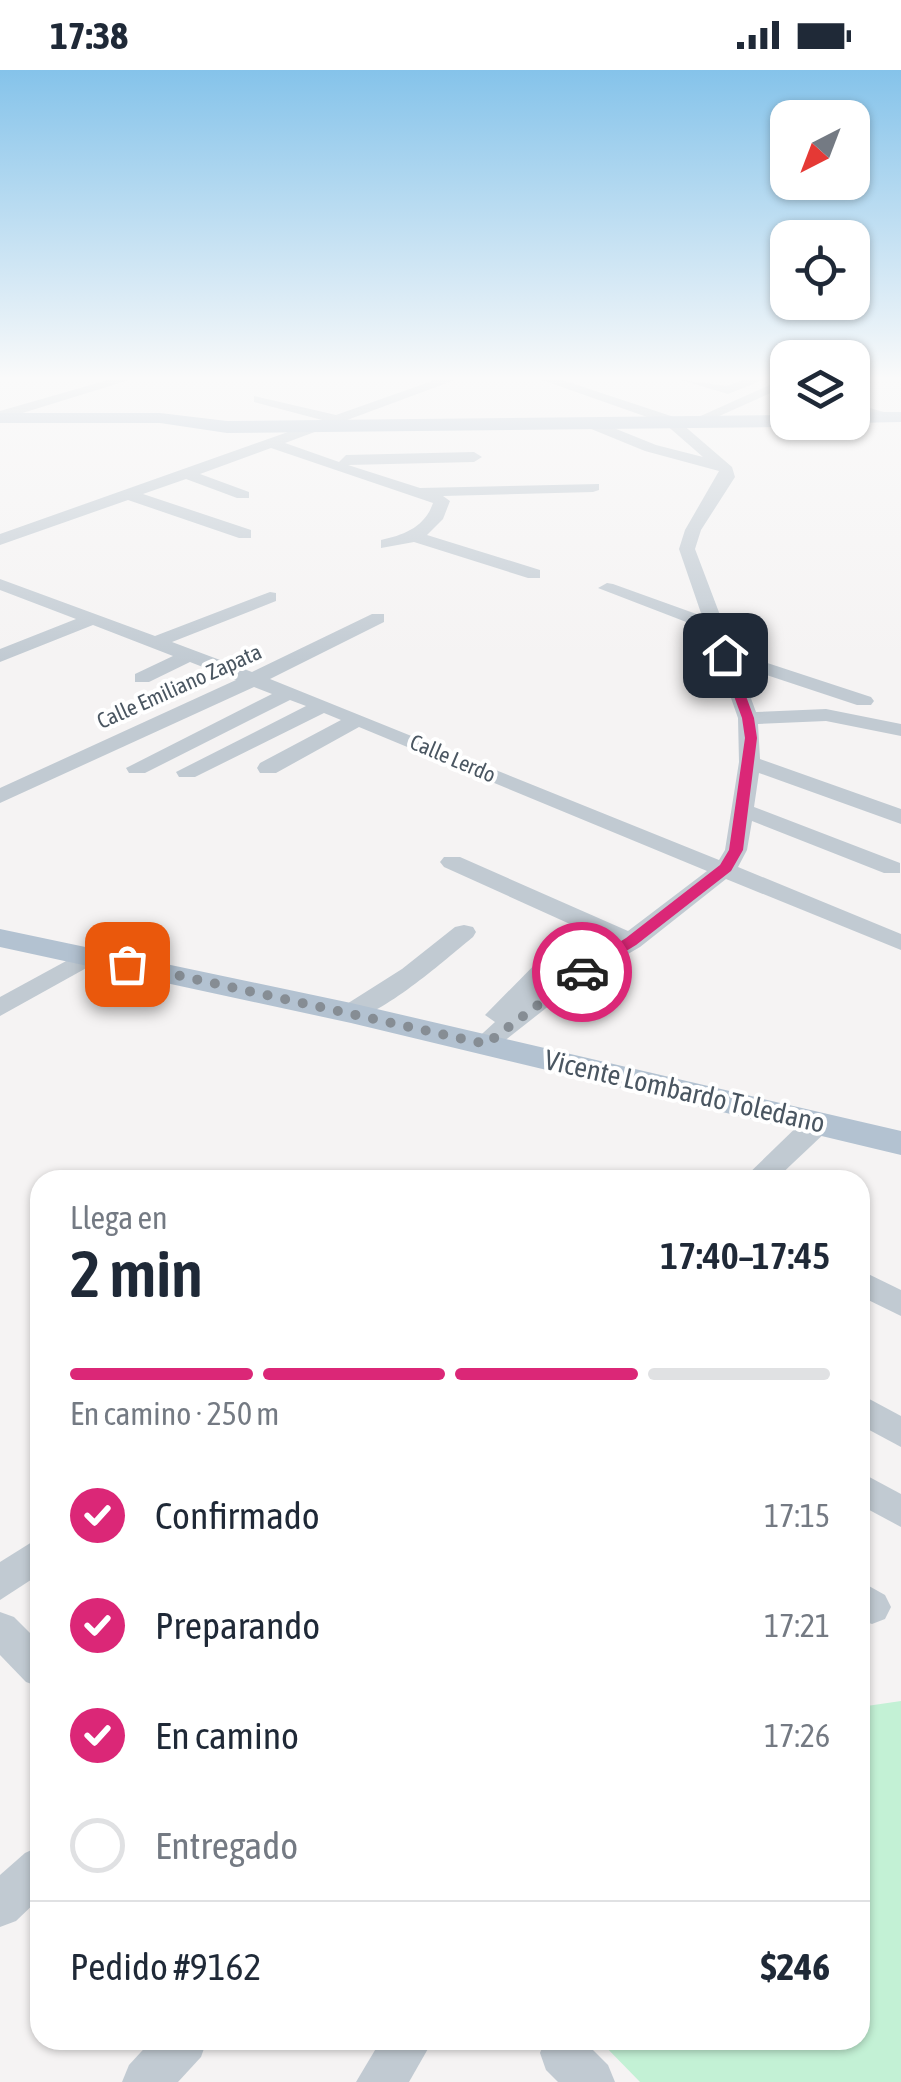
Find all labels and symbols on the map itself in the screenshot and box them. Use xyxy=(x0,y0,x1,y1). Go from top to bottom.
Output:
north arrow xyxy=(770,100,870,200)
pin xyxy=(683,613,768,698)
street label: Calle Emiliano Zapata xyxy=(93,638,265,734)
street label: Calle Lerdo xyxy=(406,728,500,788)
pin xyxy=(85,922,170,1007)
courier xyxy=(532,922,632,1022)
street label: Vicente Lombardo Toledano xyxy=(542,1043,828,1139)

